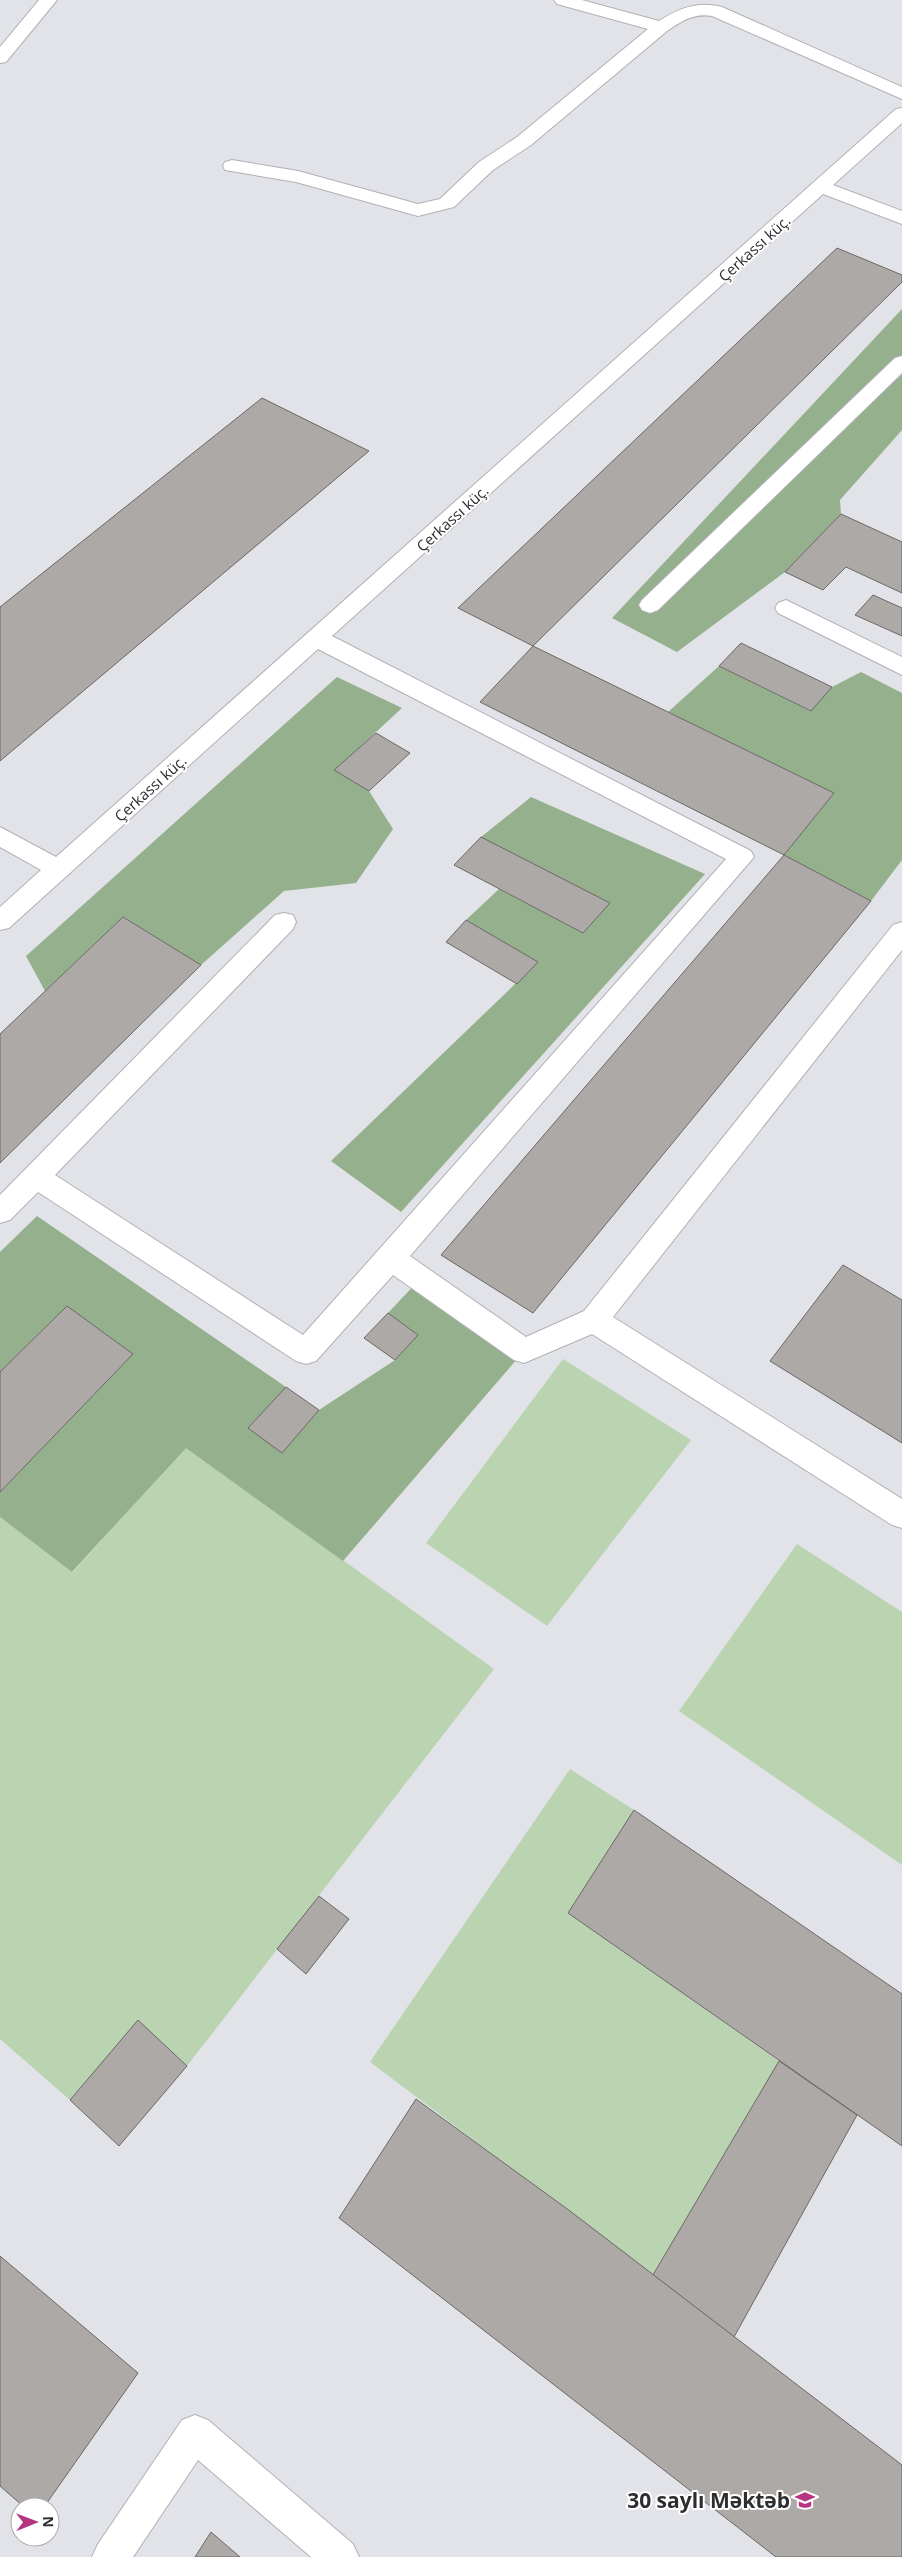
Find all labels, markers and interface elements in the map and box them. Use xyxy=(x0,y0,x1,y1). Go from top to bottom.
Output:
street label: Çerkassı küç. xyxy=(714,210,794,286)
street label: Çerkassı küç. xyxy=(412,480,492,556)
street label: Çerkassı küç. xyxy=(110,750,190,826)
place label: 30 saylı Məktəb xyxy=(627,2486,790,2514)
school or university icon: 30 saylı Məktəb xyxy=(794,2489,816,2511)
north arrow xyxy=(10,2497,60,2547)
text: N xyxy=(39,2516,58,2528)

